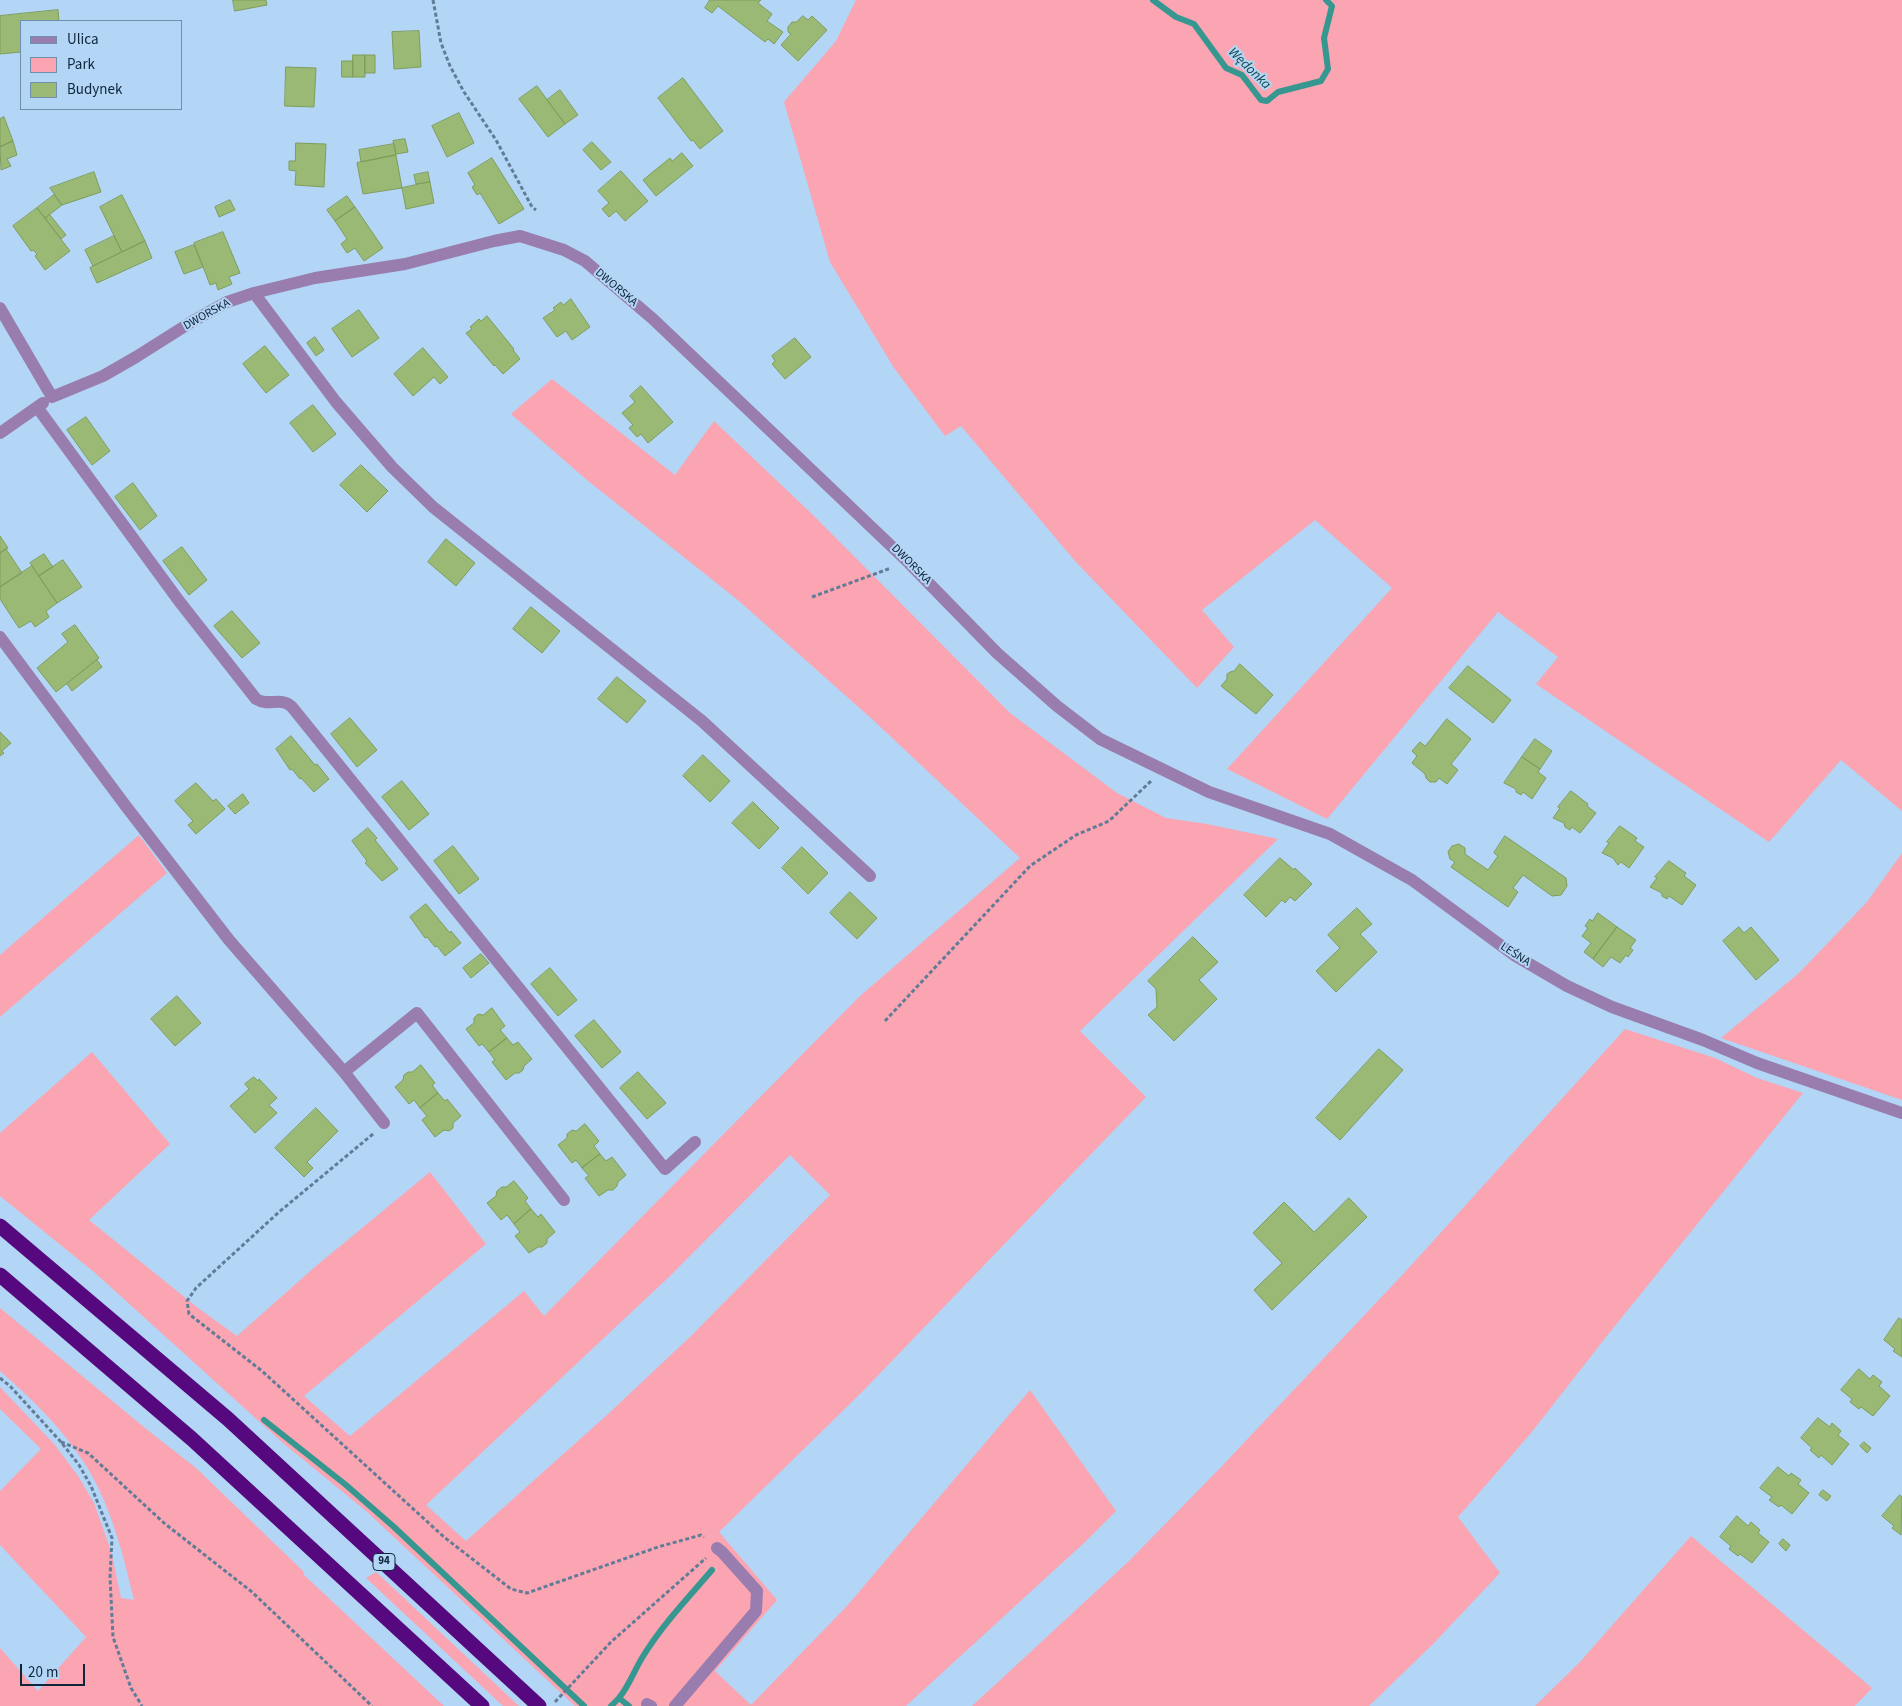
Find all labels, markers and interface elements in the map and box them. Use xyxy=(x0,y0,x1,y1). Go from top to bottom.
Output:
legend xyxy=(20,20,182,110)
text: Ulica xyxy=(67,29,98,50)
water label: Wędonka xyxy=(1224,44,1274,94)
text: Park xyxy=(67,54,95,75)
text: Budynek xyxy=(67,79,122,100)
street label: DWORSKA xyxy=(592,266,640,310)
street label: DWORSKA xyxy=(181,296,233,334)
street label: DWORSKA xyxy=(888,542,934,588)
street label: LEŚNA xyxy=(1497,940,1533,970)
road number: 94 xyxy=(373,1554,395,1570)
scale bar xyxy=(22,1654,88,1686)
text: 20 m xyxy=(28,1662,58,1683)

